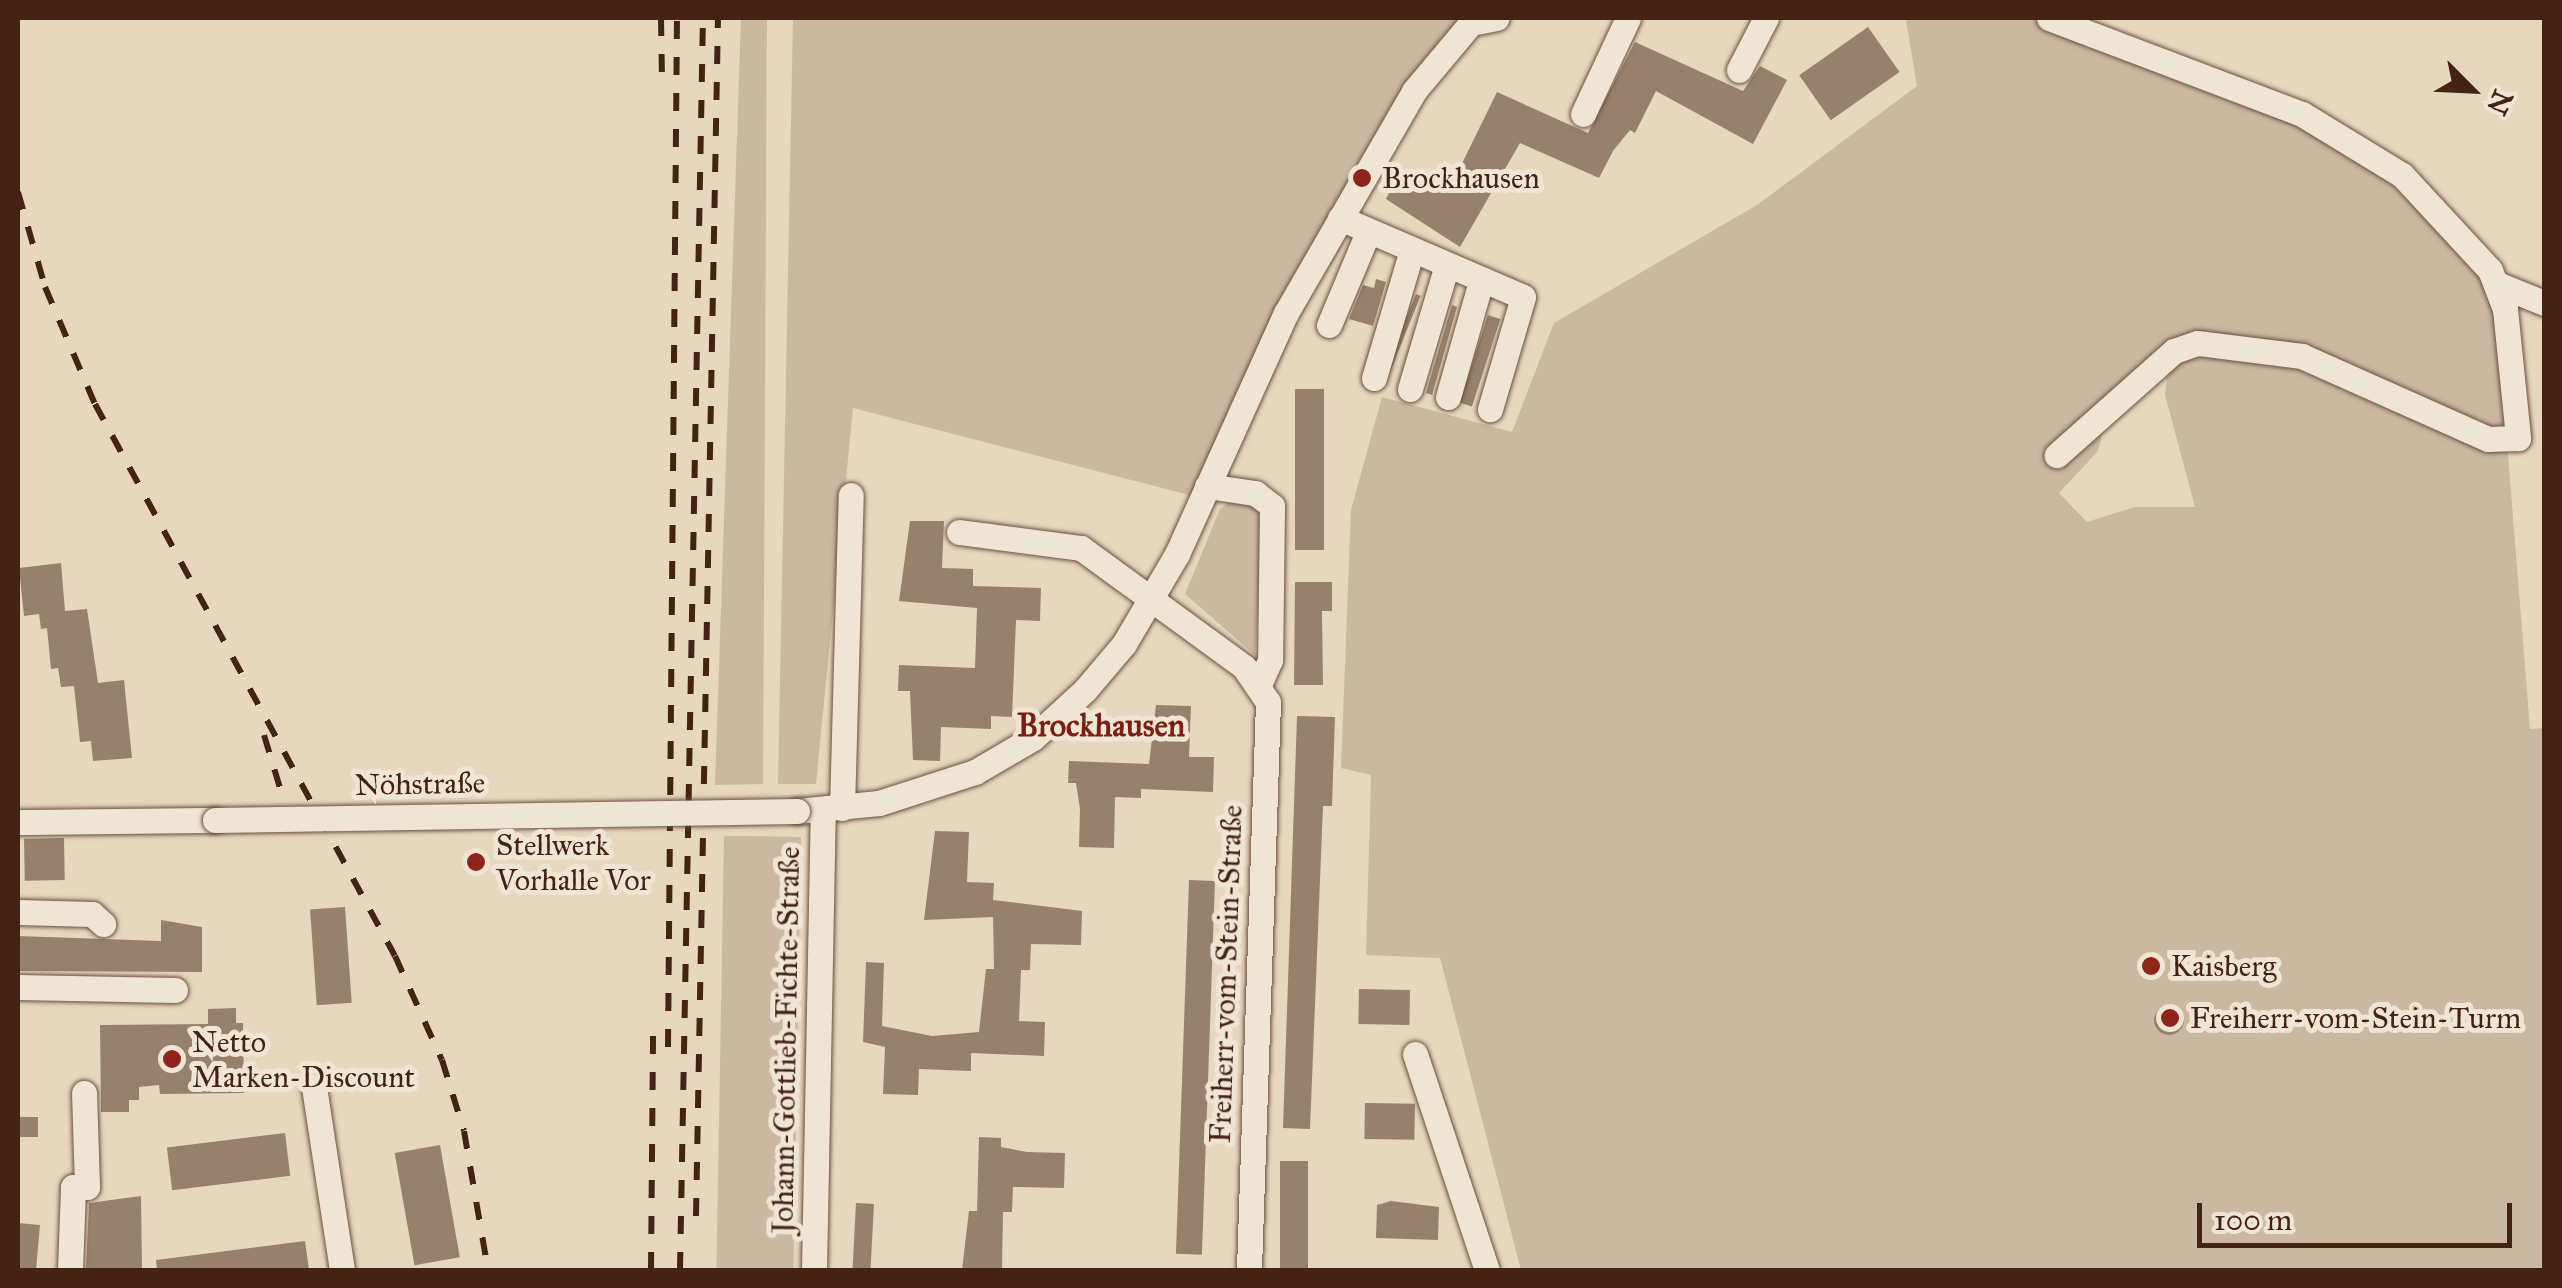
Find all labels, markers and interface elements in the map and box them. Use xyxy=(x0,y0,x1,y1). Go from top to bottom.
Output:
north arrow xyxy=(2422,40,2522,140)
text: N xyxy=(2479,84,2521,120)
place label: Brockhausen xyxy=(1382,160,1540,196)
marker: Brockhausen xyxy=(1351,167,1373,189)
district label: Brockhausen xyxy=(1017,707,1185,745)
street label: Nöhstraße xyxy=(355,765,485,803)
street label: Freiherr-vom-Stein-Straße xyxy=(1202,804,1250,1144)
place label: Stellwerk Vorhalle Vor xyxy=(496,827,651,898)
street label: Johann-Gottlieb-Fichte-Straße xyxy=(765,846,807,1234)
marker: Stellwerk Vorhalle Vor xyxy=(465,851,487,873)
place label: Kaisberg xyxy=(2171,948,2276,984)
marker: Kaisberg xyxy=(2140,955,2162,977)
place label: Freiherr-vom-Stein-Turm xyxy=(2190,1000,2521,1036)
marker: Freiherr-vom-Stein-Turm xyxy=(2159,1007,2181,1029)
place label: Netto Marken-Discount xyxy=(192,1024,415,1094)
marker: Netto Marken-Discount xyxy=(161,1048,183,1070)
scale bar xyxy=(2202,1183,2517,1245)
text: 100 m xyxy=(2214,1202,2292,1238)

